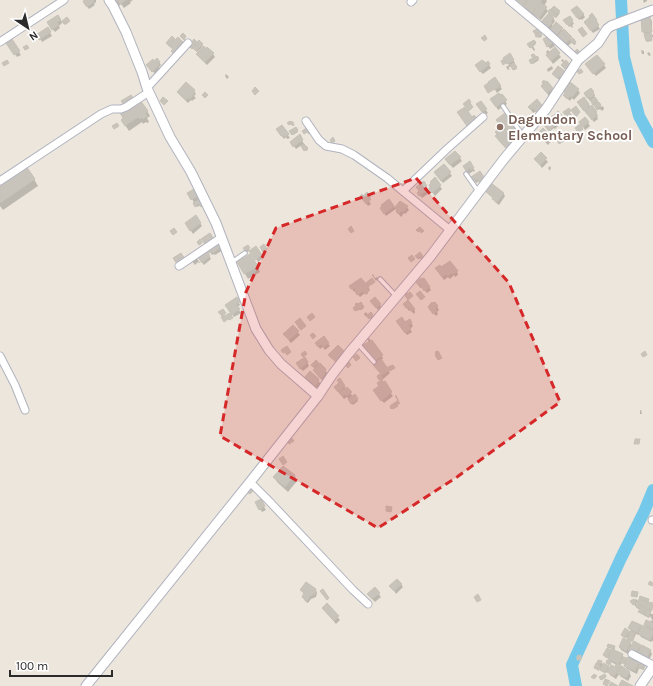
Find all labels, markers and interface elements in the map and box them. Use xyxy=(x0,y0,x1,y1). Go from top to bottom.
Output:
north arrow xyxy=(8,8,48,48)
text: N xyxy=(26,28,40,43)
place label: Dagundon Elementary School xyxy=(508,111,632,144)
marker: Dagundon Elementary School xyxy=(495,122,505,132)
scale bar xyxy=(10,652,112,678)
text: 100 m xyxy=(16,659,48,673)

